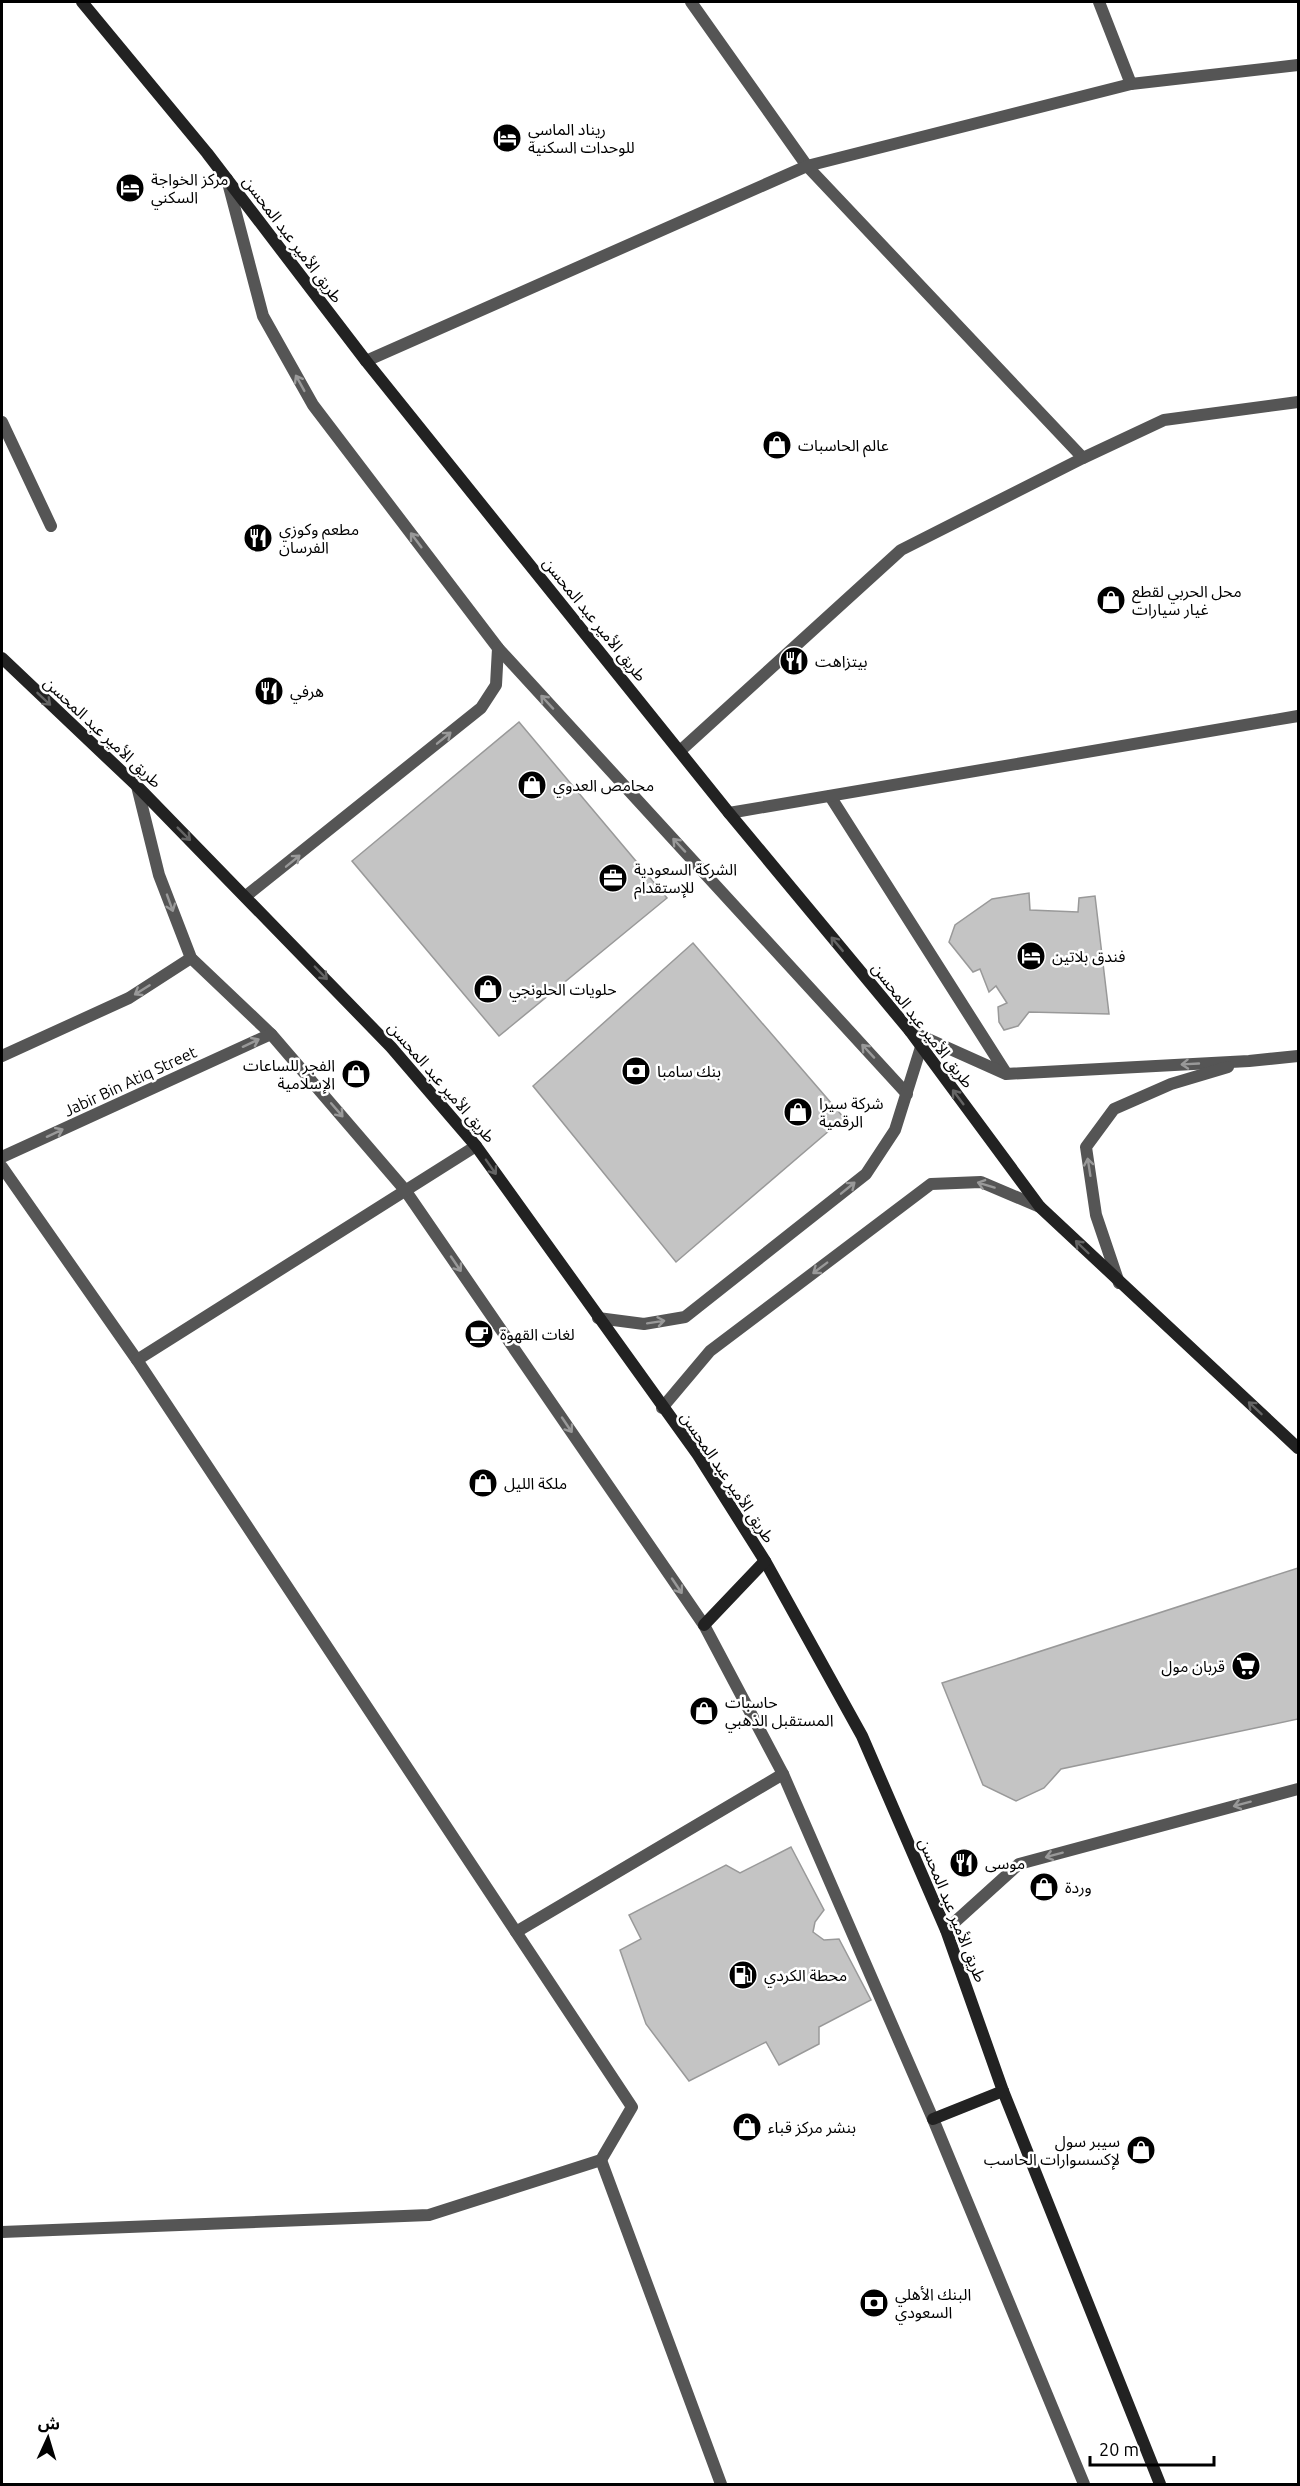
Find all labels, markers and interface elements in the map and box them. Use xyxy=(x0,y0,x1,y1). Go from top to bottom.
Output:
place label: ريناد الماسي للوحدات السكنية xyxy=(528,120,635,157)
hotel icon: ريناد الماسي للوحدات السكنية xyxy=(491,122,523,154)
place label: مركز الخواجة السكني xyxy=(151,170,228,210)
hotel icon: مركز الخواجة السكني xyxy=(114,172,146,204)
street label: طريق الأمير عبد المحسن xyxy=(238,172,347,307)
one-way arrow xyxy=(294,375,306,392)
shop icon: عالم الحاسبات xyxy=(761,429,793,461)
place label: عالم الحاسبات xyxy=(798,436,889,458)
place label: مطعم وكوزي الفرسان xyxy=(279,520,359,557)
restaurant icon: مطعم وكوزي الفرسان xyxy=(242,522,274,554)
one-way arrow xyxy=(409,532,422,548)
street label: طريق الأمير عبد المحسن xyxy=(538,554,651,686)
place label: محل الحربي لقطع غيار سيارات xyxy=(1132,582,1242,619)
shop icon: محل الحربي لقطع غيار سيارات xyxy=(1095,584,1127,616)
restaurant icon: بيتزاهت xyxy=(778,645,810,677)
place label: بيتزاهت xyxy=(815,652,868,671)
street label: طريق الأمير عبد المحسن xyxy=(39,673,166,793)
restaurant icon: هرفي xyxy=(253,675,285,707)
place label: هرفي xyxy=(290,682,324,704)
one-way arrow xyxy=(36,691,51,706)
one-way arrow xyxy=(540,695,554,710)
one-way arrow xyxy=(436,731,452,744)
shop icon: محامص العدوي xyxy=(516,769,548,801)
place label: محامص العدوي xyxy=(553,776,654,798)
one-way arrow xyxy=(177,826,192,841)
one-way arrow xyxy=(672,838,686,853)
one-way arrow xyxy=(285,854,300,868)
place label: الشركة السعودية للإستقدام xyxy=(634,860,737,900)
office icon: الشركة السعودية للإستقدام xyxy=(597,862,629,894)
one-way arrow xyxy=(165,893,176,912)
one-way arrow xyxy=(831,936,844,952)
hotel icon: فندق بلاتين xyxy=(1015,940,1047,972)
place label: فندق بلاتين xyxy=(1052,947,1126,966)
street label: طريق الأمير عبد المحسن xyxy=(867,959,978,1093)
one-way arrow xyxy=(313,966,328,981)
shop icon: حلويات الحلونجي xyxy=(472,973,504,1005)
place label: حلويات الحلونجي xyxy=(509,980,617,1002)
one-way arrow xyxy=(134,984,151,996)
street label: طريق الأمير عبد المحسن xyxy=(383,1018,499,1147)
one-way arrow xyxy=(242,1037,260,1049)
street label: Jabir Bin Atiq Street xyxy=(61,1042,200,1120)
one-way arrow xyxy=(861,1044,875,1059)
bank icon: بنك سامبا xyxy=(620,1055,652,1087)
place label: الفجر للساعات الإسلامية xyxy=(243,1056,335,1094)
shop icon: الفجر للساعات الإسلامية xyxy=(340,1058,372,1090)
one-way arrow xyxy=(1181,1059,1201,1070)
place label: بنك سامبا xyxy=(657,1062,721,1080)
one-way arrow xyxy=(952,1089,964,1105)
place label: شركة سيرا الرقمية xyxy=(819,1094,884,1131)
shop icon: شركة سيرا الرقمية xyxy=(782,1096,814,1128)
one-way arrow xyxy=(330,1102,344,1117)
one-way arrow xyxy=(45,1127,63,1138)
one-way arrow xyxy=(1083,1157,1094,1177)
one-way arrow xyxy=(485,1158,497,1174)
one-way arrow xyxy=(977,1179,996,1190)
one-way arrow xyxy=(840,1182,856,1195)
one-way arrow xyxy=(1074,1240,1089,1254)
one-way arrow xyxy=(450,1256,462,1272)
one-way arrow xyxy=(812,1262,828,1275)
one-way arrow xyxy=(645,1316,665,1327)
cafe icon: لغات القهوة xyxy=(463,1318,495,1350)
place label: لغات القهوة xyxy=(500,1325,575,1344)
one-way arrow xyxy=(1248,1401,1263,1415)
street label: طريق الأمير عبد المحسن xyxy=(676,1408,779,1547)
one-way arrow xyxy=(561,1416,573,1433)
shop icon: ملكة الليل xyxy=(467,1467,499,1499)
place label: ملكة الليل xyxy=(504,1474,567,1493)
one-way arrow xyxy=(671,1577,683,1593)
supermarket icon: قربان مول xyxy=(1230,1650,1262,1682)
place label: قربان مول xyxy=(1161,1657,1225,1677)
place label: حاسبات المستقبل الذهبي xyxy=(725,1693,833,1733)
shop icon: حاسبات المستقبل الذهبي xyxy=(688,1695,720,1727)
one-way arrow xyxy=(1233,1799,1252,1810)
street label: طريق الأمير عبد المحسن xyxy=(914,1835,990,1986)
restaurant icon: موسى xyxy=(948,1847,980,1879)
one-way arrow xyxy=(1045,1850,1064,1861)
place label: موسى xyxy=(985,1854,1025,1873)
shop icon: وردة xyxy=(1028,1871,1060,1903)
place label: وردة xyxy=(1065,1878,1092,1897)
fuel station icon: محطة الكردي xyxy=(727,1959,759,1991)
place label: محطة الكردي xyxy=(764,1966,847,1988)
shop icon: بنشر مركز قباء xyxy=(731,2111,763,2143)
place label: بنشر مركز قباء xyxy=(768,2118,856,2137)
place label: سيبر سول لإكسسوارات الحاسب xyxy=(984,2132,1120,2170)
shop icon: سيبر سول لإكسسوارات الحاسب xyxy=(1125,2134,1157,2166)
place label: البنك الأهلي السعودي xyxy=(895,2285,971,2325)
bank icon: البنك الأهلي السعودي xyxy=(858,2287,890,2319)
north arrow xyxy=(18,2408,78,2468)
text: ش xyxy=(37,2413,61,2434)
scale bar xyxy=(1090,2429,1214,2467)
text: 20 m xyxy=(1099,2439,1139,2459)

